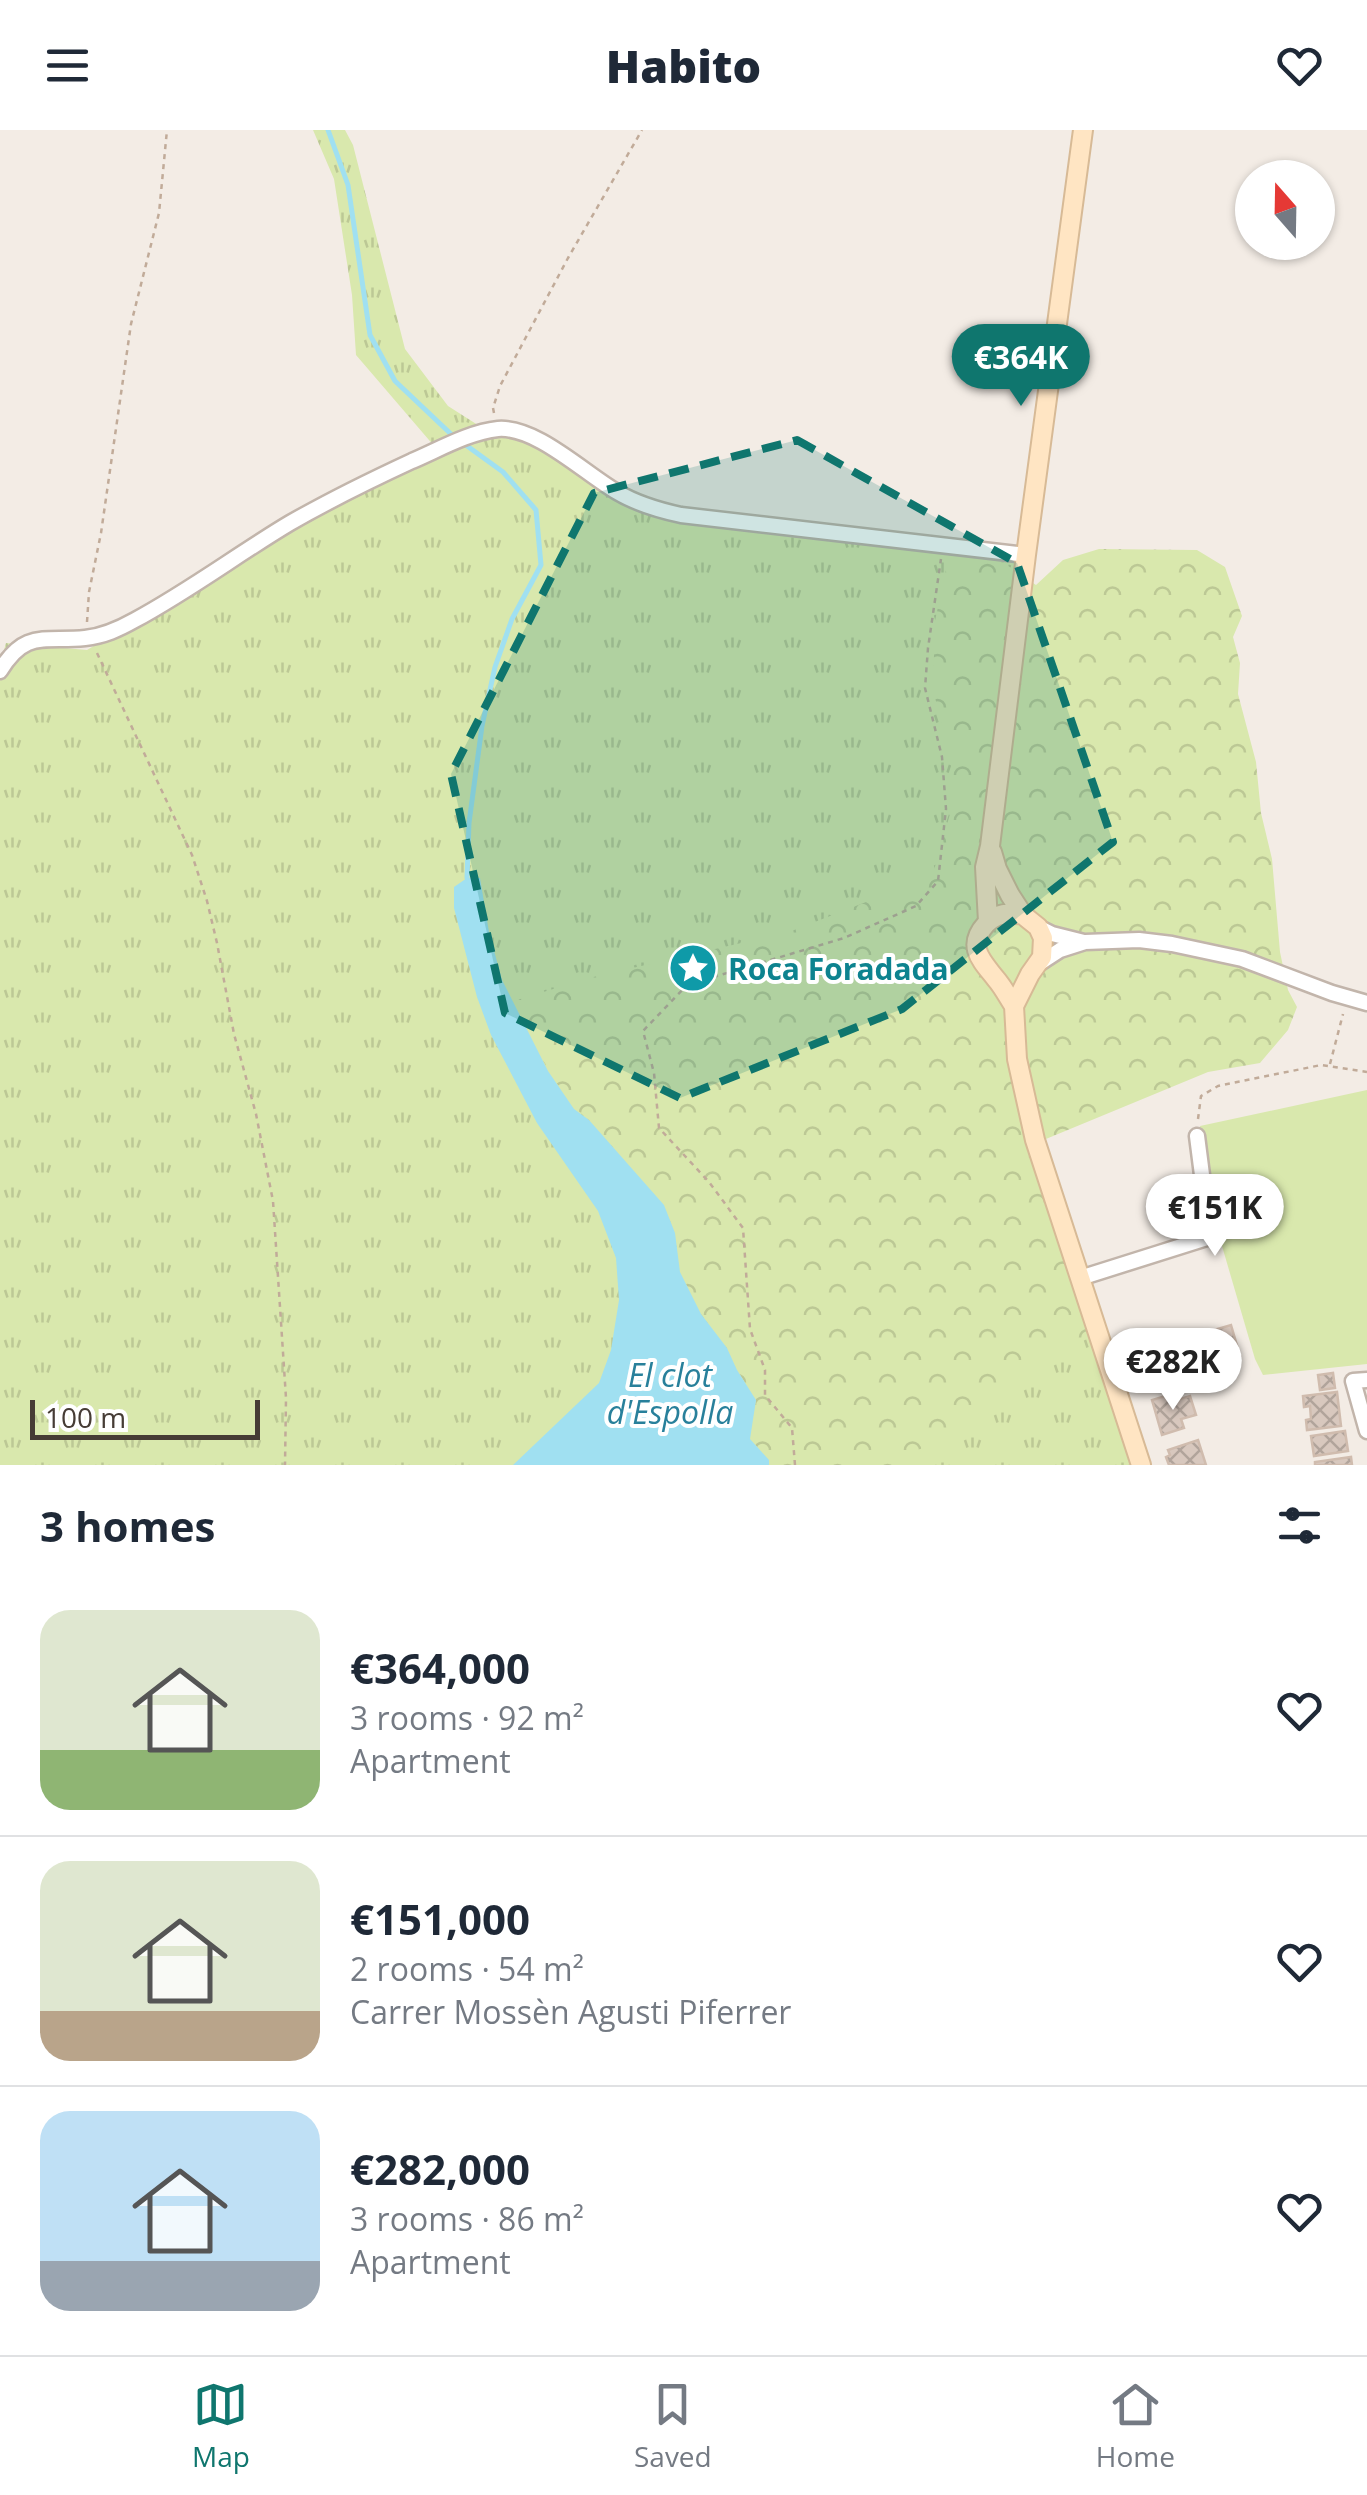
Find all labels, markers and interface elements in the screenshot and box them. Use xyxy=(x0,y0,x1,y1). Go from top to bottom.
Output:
text: Habito xyxy=(606,35,761,96)
icon: menu xyxy=(40,38,95,93)
icon: heart xyxy=(1272,38,1327,93)
north arrow xyxy=(1235,160,1335,260)
map controls xyxy=(1235,160,1335,260)
pin: €364K xyxy=(951,324,1091,409)
text: €364K xyxy=(974,335,1068,378)
place icon: Roca Foradada xyxy=(667,942,719,994)
place label: Roca Foradada xyxy=(728,948,949,989)
pin: €151K xyxy=(1145,1174,1285,1259)
text: €151K xyxy=(1168,1185,1262,1228)
pin: €282K xyxy=(1103,1328,1243,1413)
text: €282K xyxy=(1126,1339,1220,1382)
water label: El clot d'Espolla xyxy=(607,1353,733,1433)
scale bar xyxy=(30,1395,260,1440)
text: 100 m xyxy=(45,1398,126,1436)
text: 3 homes xyxy=(40,1497,215,1554)
icon: filters xyxy=(1272,1498,1327,1553)
text: €364,000 xyxy=(350,1639,530,1696)
icon: home xyxy=(120,1650,240,1770)
icon: heart xyxy=(1272,1683,1327,1738)
text: 3 rooms · 92 m² xyxy=(350,1696,584,1739)
text: Apartment xyxy=(350,1739,511,1782)
text: €151,000 xyxy=(350,1890,530,1947)
icon: home xyxy=(120,1901,240,2021)
icon: heart xyxy=(1272,1934,1327,1989)
text: 2 rooms · 54 m² xyxy=(350,1947,584,1990)
text: Carrer Mossèn Agusti Piferrer xyxy=(350,1990,791,2033)
text: €282,000 xyxy=(350,2140,530,2197)
icon: home xyxy=(120,2151,240,2271)
icon: heart xyxy=(1272,2184,1327,2239)
text: 3 rooms · 86 m² xyxy=(350,2197,584,2240)
text: Apartment xyxy=(350,2240,511,2283)
tab: Map xyxy=(192,2377,250,2475)
tab: Saved xyxy=(634,2377,712,2475)
tab: Home xyxy=(1096,2377,1175,2475)

